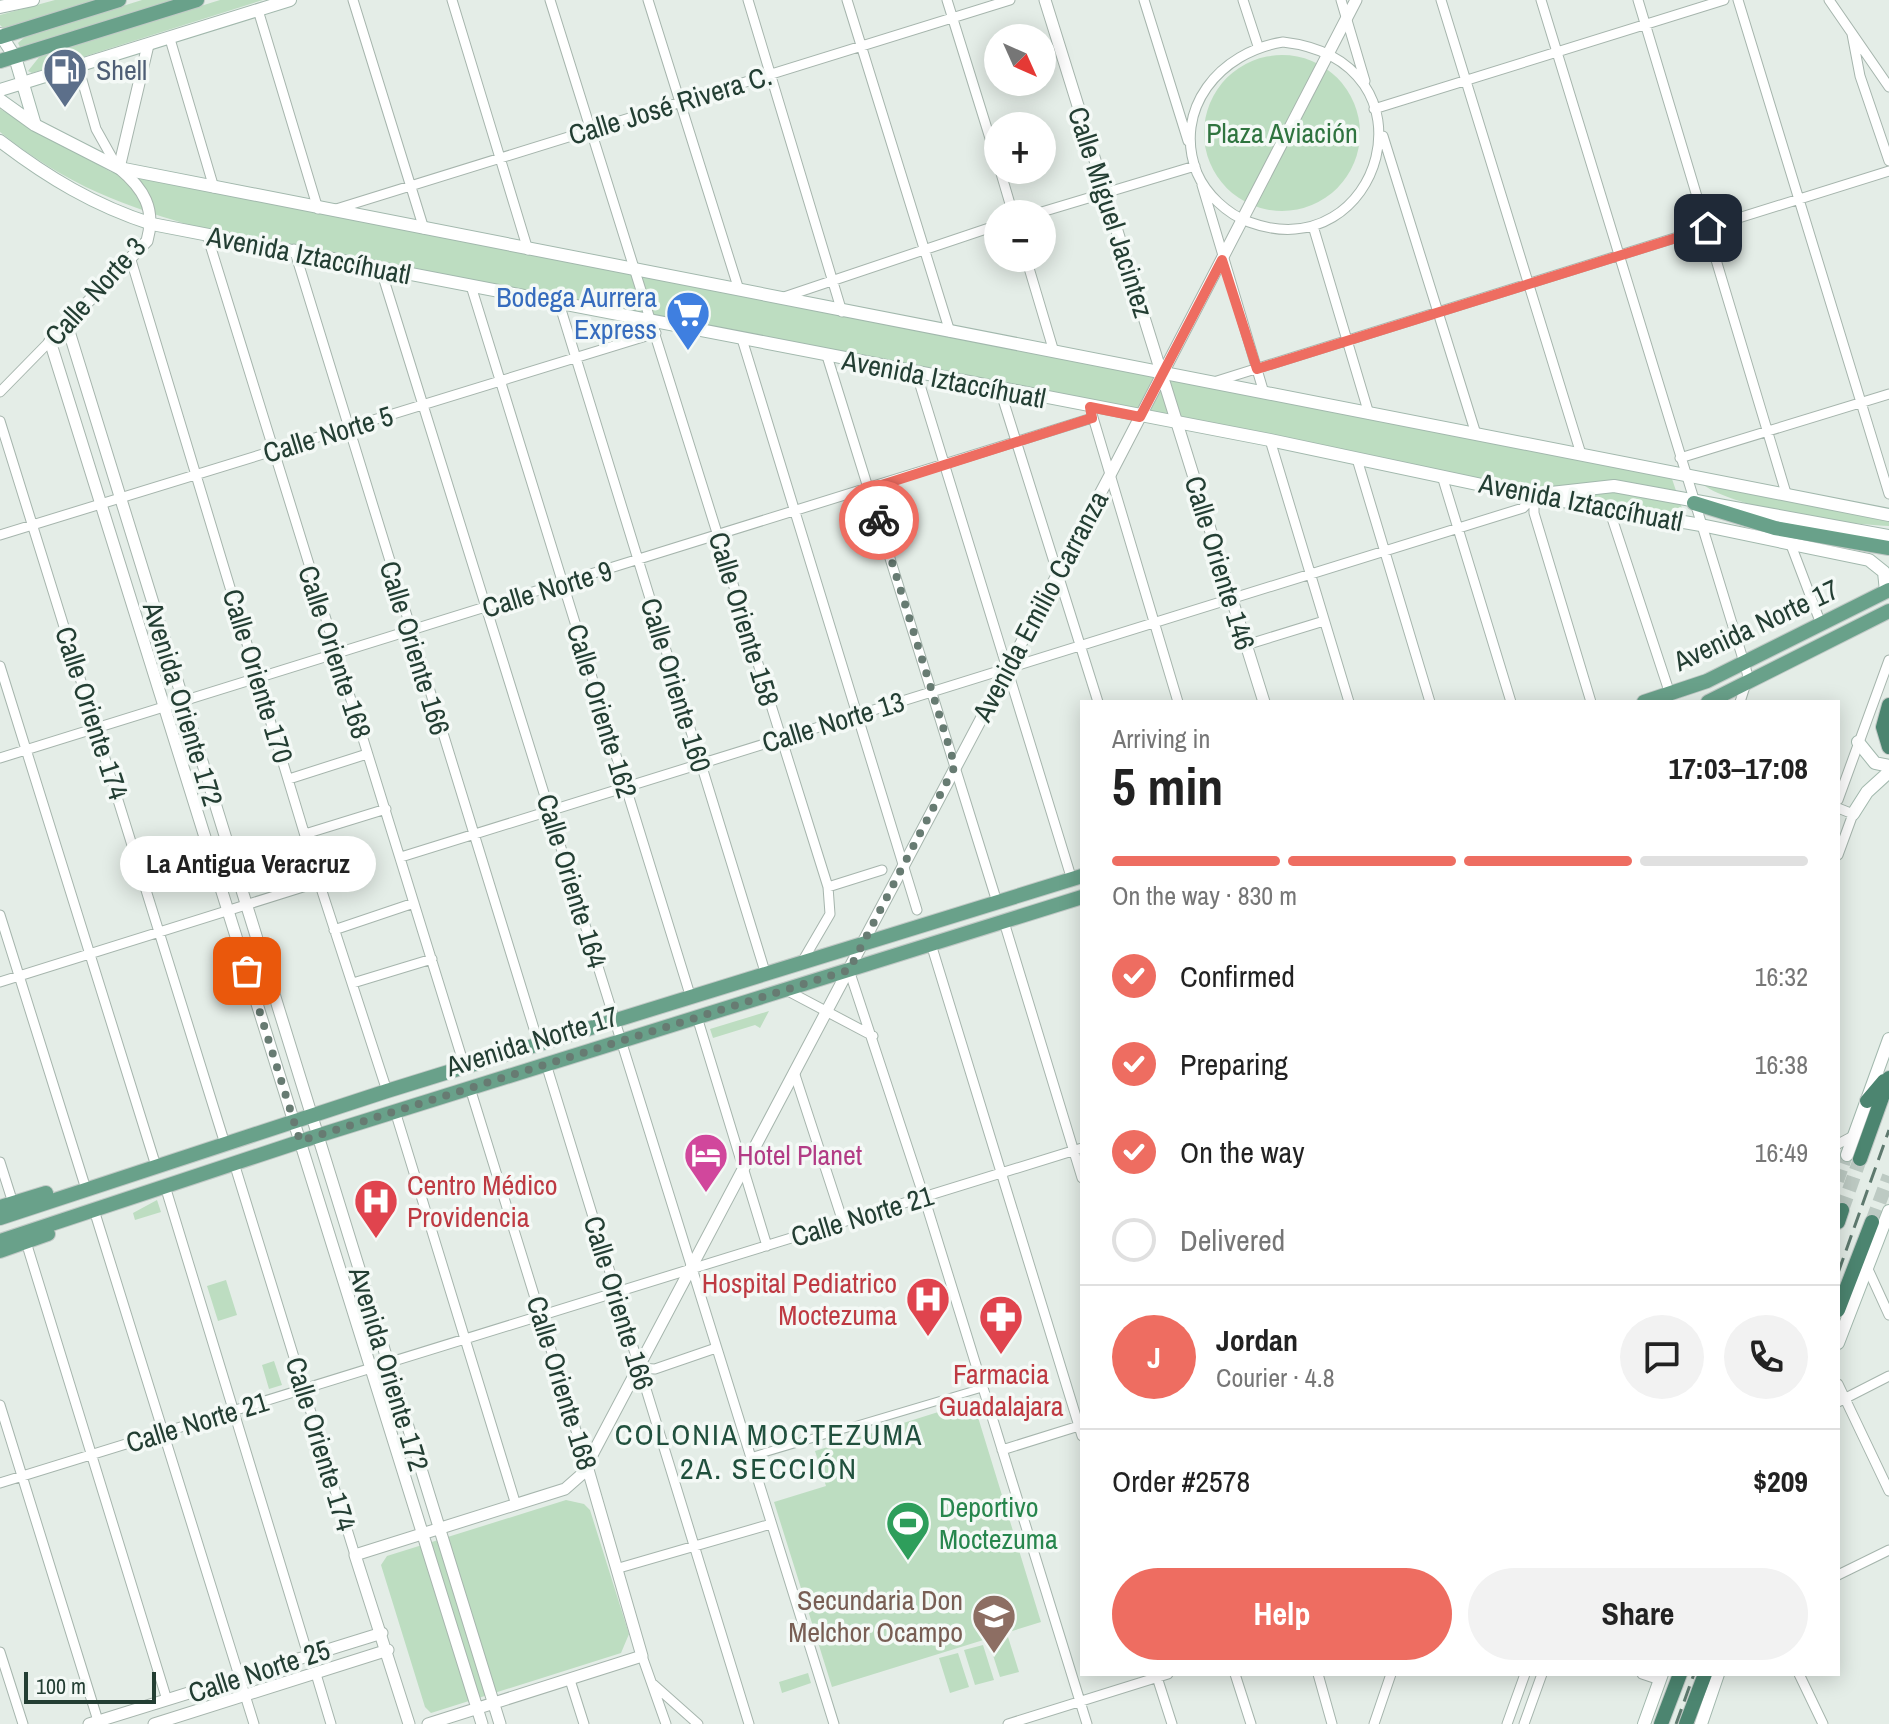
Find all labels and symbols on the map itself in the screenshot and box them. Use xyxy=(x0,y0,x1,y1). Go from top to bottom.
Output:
north arrow xyxy=(984,24,1056,96)
fuel station icon: Shell xyxy=(41,46,89,109)
place label: Shell xyxy=(96,51,147,89)
street label: Calle José Rivera C. xyxy=(564,56,776,154)
street label: Calle Miguel Jacintez xyxy=(1059,102,1163,322)
park label: Plaza Aviación xyxy=(1206,114,1358,152)
pin xyxy=(1674,194,1742,262)
street label: Avenida Iztaccíhuatl xyxy=(203,216,414,293)
street label: Calle Norte 3 xyxy=(36,229,154,353)
place label: Bodega Aurrera Express xyxy=(496,278,657,348)
supermarket icon: Bodega Aurrera Express xyxy=(664,289,712,352)
street label: Avenida Iztaccíhuatl xyxy=(838,340,1049,417)
street label: Calle Norte 5 xyxy=(258,396,398,472)
street label: Avenida Iztaccíhuatl xyxy=(1475,463,1686,540)
street label: Calle Oriente 146 xyxy=(1176,471,1264,655)
courier xyxy=(839,480,919,560)
street label: Avenida Emilio Carranza xyxy=(963,484,1117,729)
street label: Calle Oriente 158 xyxy=(700,527,788,711)
street label: Calle Norte 9 xyxy=(477,551,617,627)
street label: Calle Oriente 166 xyxy=(371,556,459,740)
street label: Calle Oriente 168 xyxy=(289,561,381,743)
street label: Avenida Norte 17 xyxy=(1666,570,1845,680)
street label: Calle Oriente 170 xyxy=(214,584,302,768)
street label: Calle Oriente 160 xyxy=(632,593,720,777)
street label: Avenida Oriente 172 xyxy=(134,596,232,811)
street label: Calle Oriente 162 xyxy=(558,619,646,803)
street label: Calle Oriente 174 xyxy=(46,622,138,805)
street label: Calle Norte 13 xyxy=(757,682,909,762)
street label: Calle Oriente 164 xyxy=(528,789,617,973)
callout: La Antigua Veracruz xyxy=(119,835,375,891)
pin xyxy=(213,937,281,1005)
street label: Avenida Norte 17 xyxy=(440,997,623,1086)
hotel icon: Hotel Planet xyxy=(682,1131,730,1194)
place label: Hotel Planet xyxy=(737,1136,862,1174)
place label: Centro Médico Providencia xyxy=(407,1166,558,1236)
street label: Calle Norte 21 xyxy=(786,1176,938,1256)
hospital icon: Centro Médico Providencia xyxy=(352,1177,400,1240)
street label: Calle Oriente 166 xyxy=(575,1211,663,1395)
street label: Avenida Oriente 172 xyxy=(340,1261,438,1476)
place label: Hospital Pediatrico Moctezuma xyxy=(702,1264,897,1334)
hospital icon: Hospital Pediatrico Moctezuma xyxy=(904,1275,952,1338)
street label: Calle Oriente 168 xyxy=(518,1291,606,1475)
pharmacy icon: Farmacia Guadalajara xyxy=(977,1293,1025,1356)
street label: Calle Oriente 174 xyxy=(277,1352,366,1536)
place label: Farmacia Guadalajara xyxy=(938,1355,1064,1425)
street label: Calle Norte 21 xyxy=(121,1382,273,1462)
district label: COLONIA MOCTEZUMA 2A. SECCIÓN xyxy=(615,1414,923,1488)
place label: Deportivo Moctezuma xyxy=(939,1488,1058,1558)
sports icon: Deportivo Moctezuma xyxy=(884,1499,932,1562)
place label: Secundaria Don Melchor Ocampo xyxy=(788,1581,963,1651)
school or university icon: Secundaria Don Melchor Ocampo xyxy=(970,1592,1018,1655)
street label: Calle Norte 25 xyxy=(183,1630,335,1712)
scale bar xyxy=(24,1668,156,1704)

